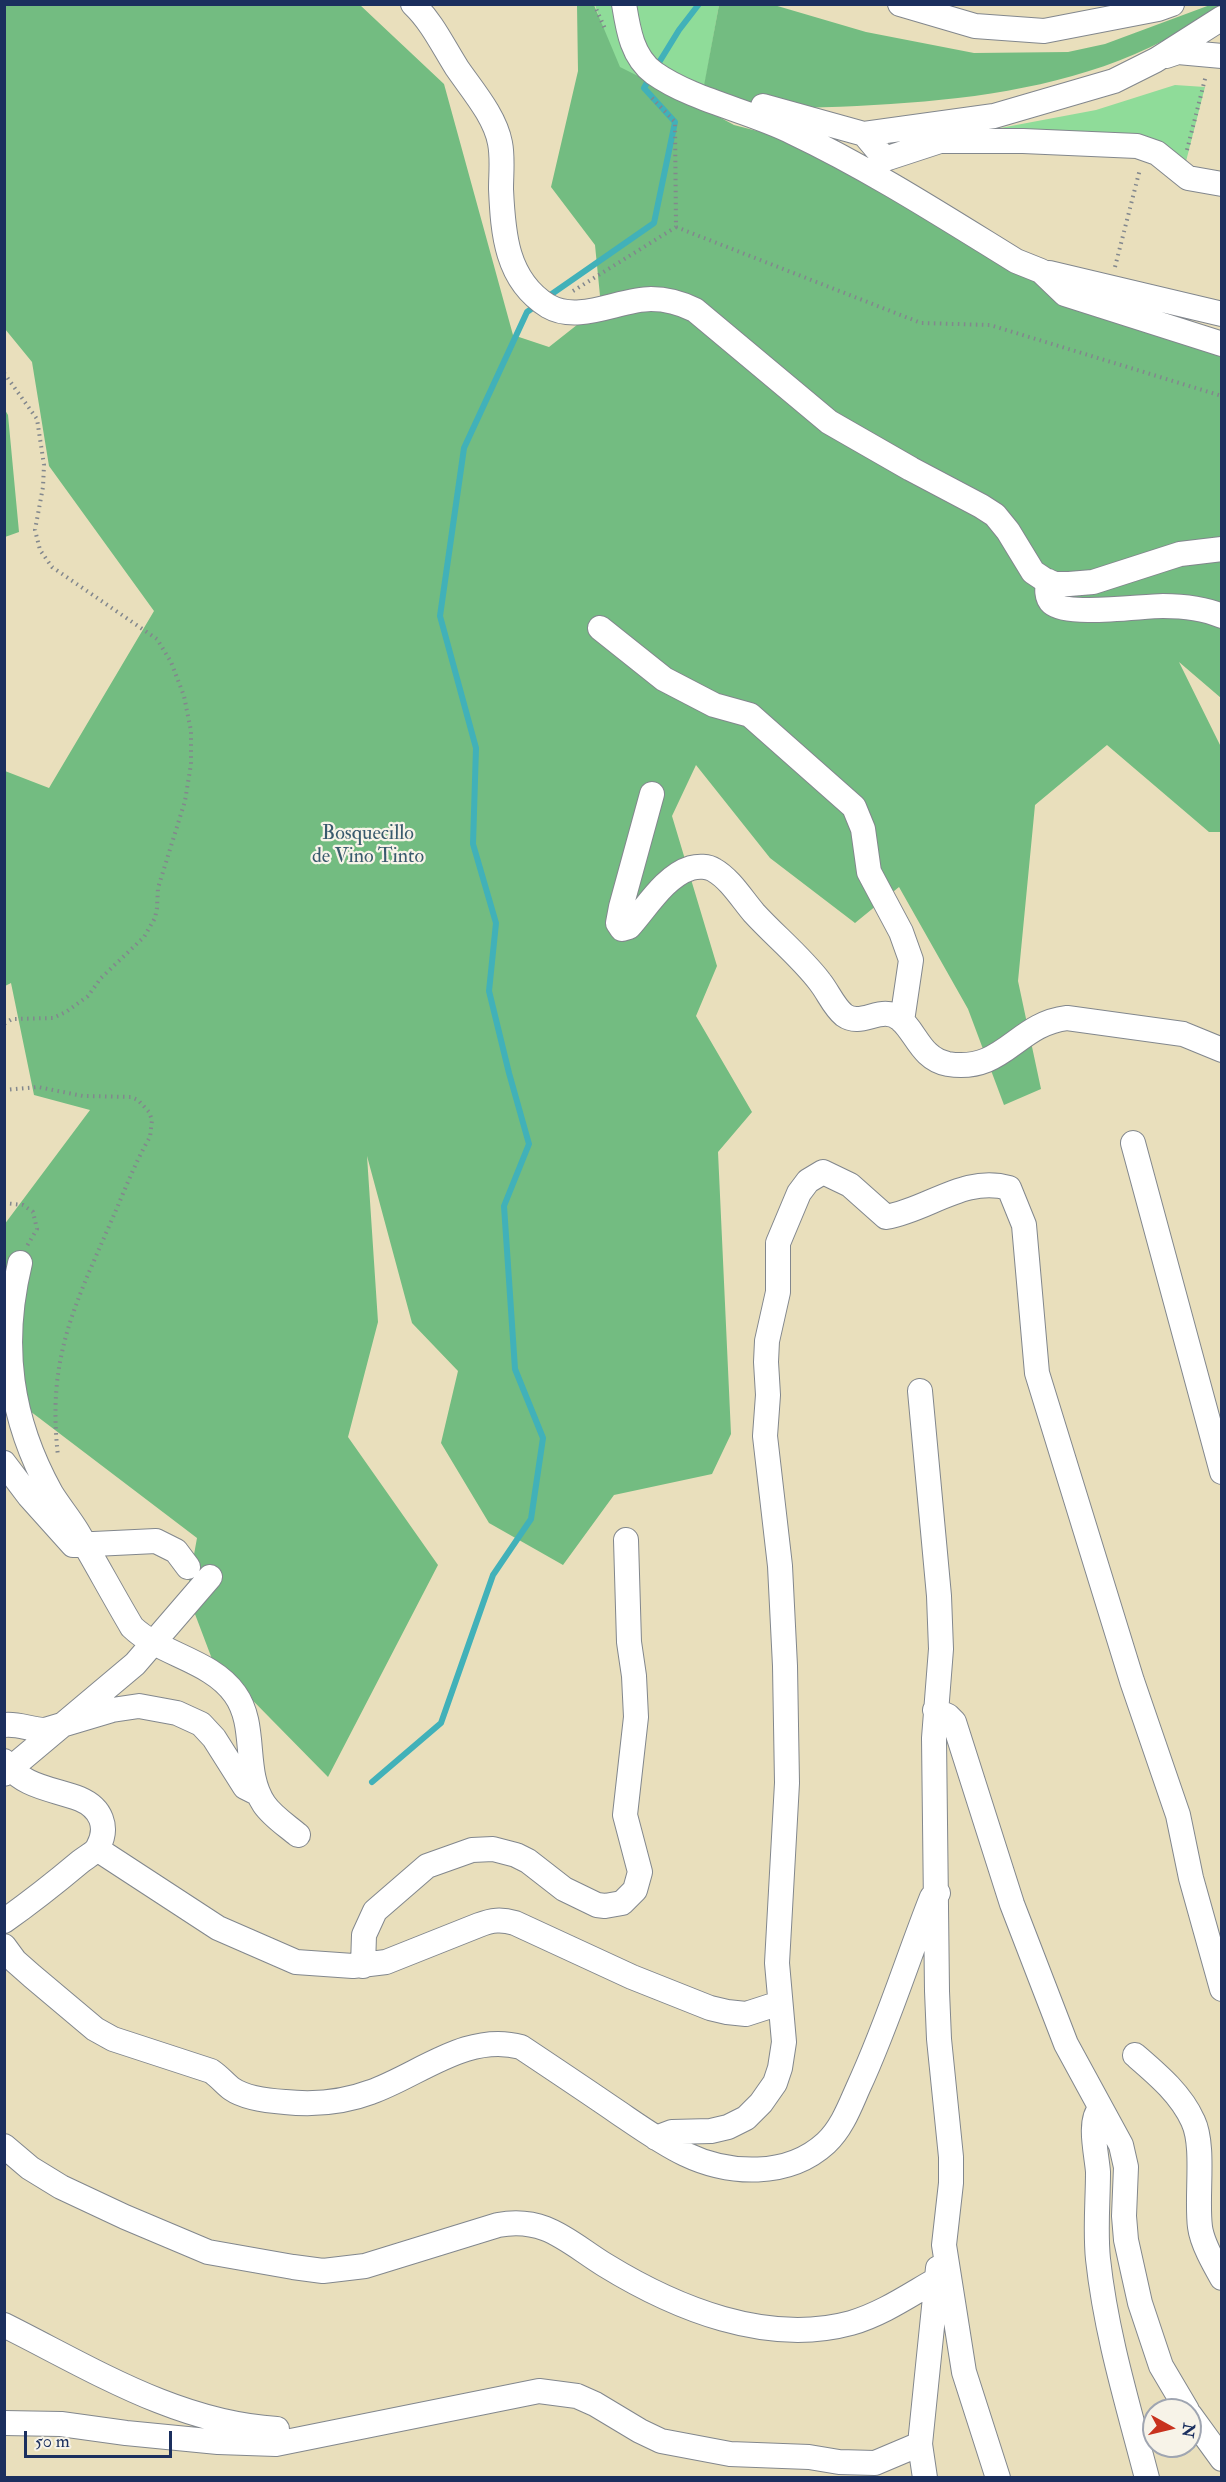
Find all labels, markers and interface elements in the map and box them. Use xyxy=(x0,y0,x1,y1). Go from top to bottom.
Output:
park label: Bosquecillo de Vino Tinto xyxy=(312,823,424,870)
north arrow xyxy=(1142,2398,1202,2458)
scale bar xyxy=(27,2419,176,2457)
text: N xyxy=(1177,2422,1199,2439)
text: 50 m xyxy=(35,2430,70,2453)

